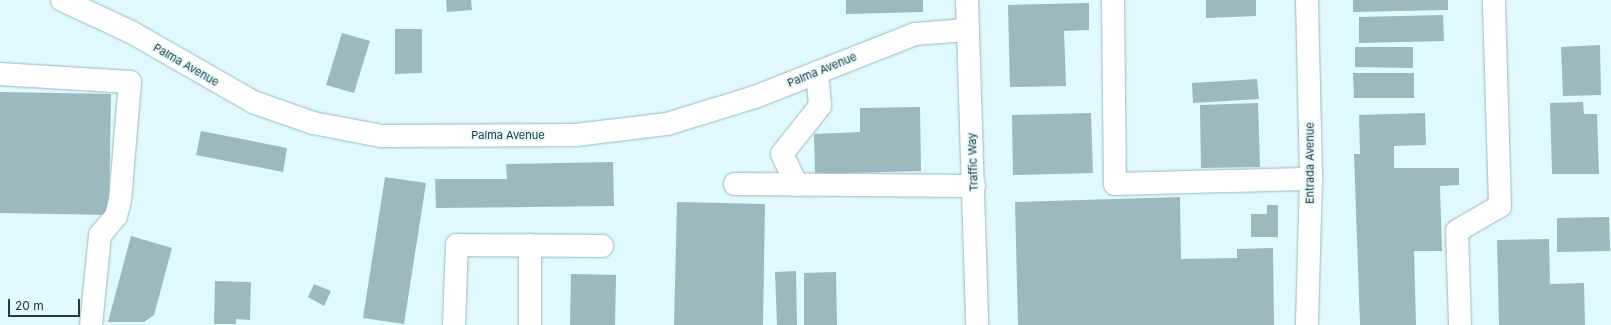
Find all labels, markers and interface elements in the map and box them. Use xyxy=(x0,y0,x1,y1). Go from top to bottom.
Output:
street label: Palma Avenue xyxy=(151,41,221,89)
street label: Palma Avenue xyxy=(785,50,859,90)
street label: Entrada Avenue xyxy=(1303,122,1317,204)
street label: Palma Avenue xyxy=(471,128,545,142)
street label: Traffic Way xyxy=(965,132,981,192)
scale bar xyxy=(10,291,82,317)
text: 20 m xyxy=(15,298,44,313)

